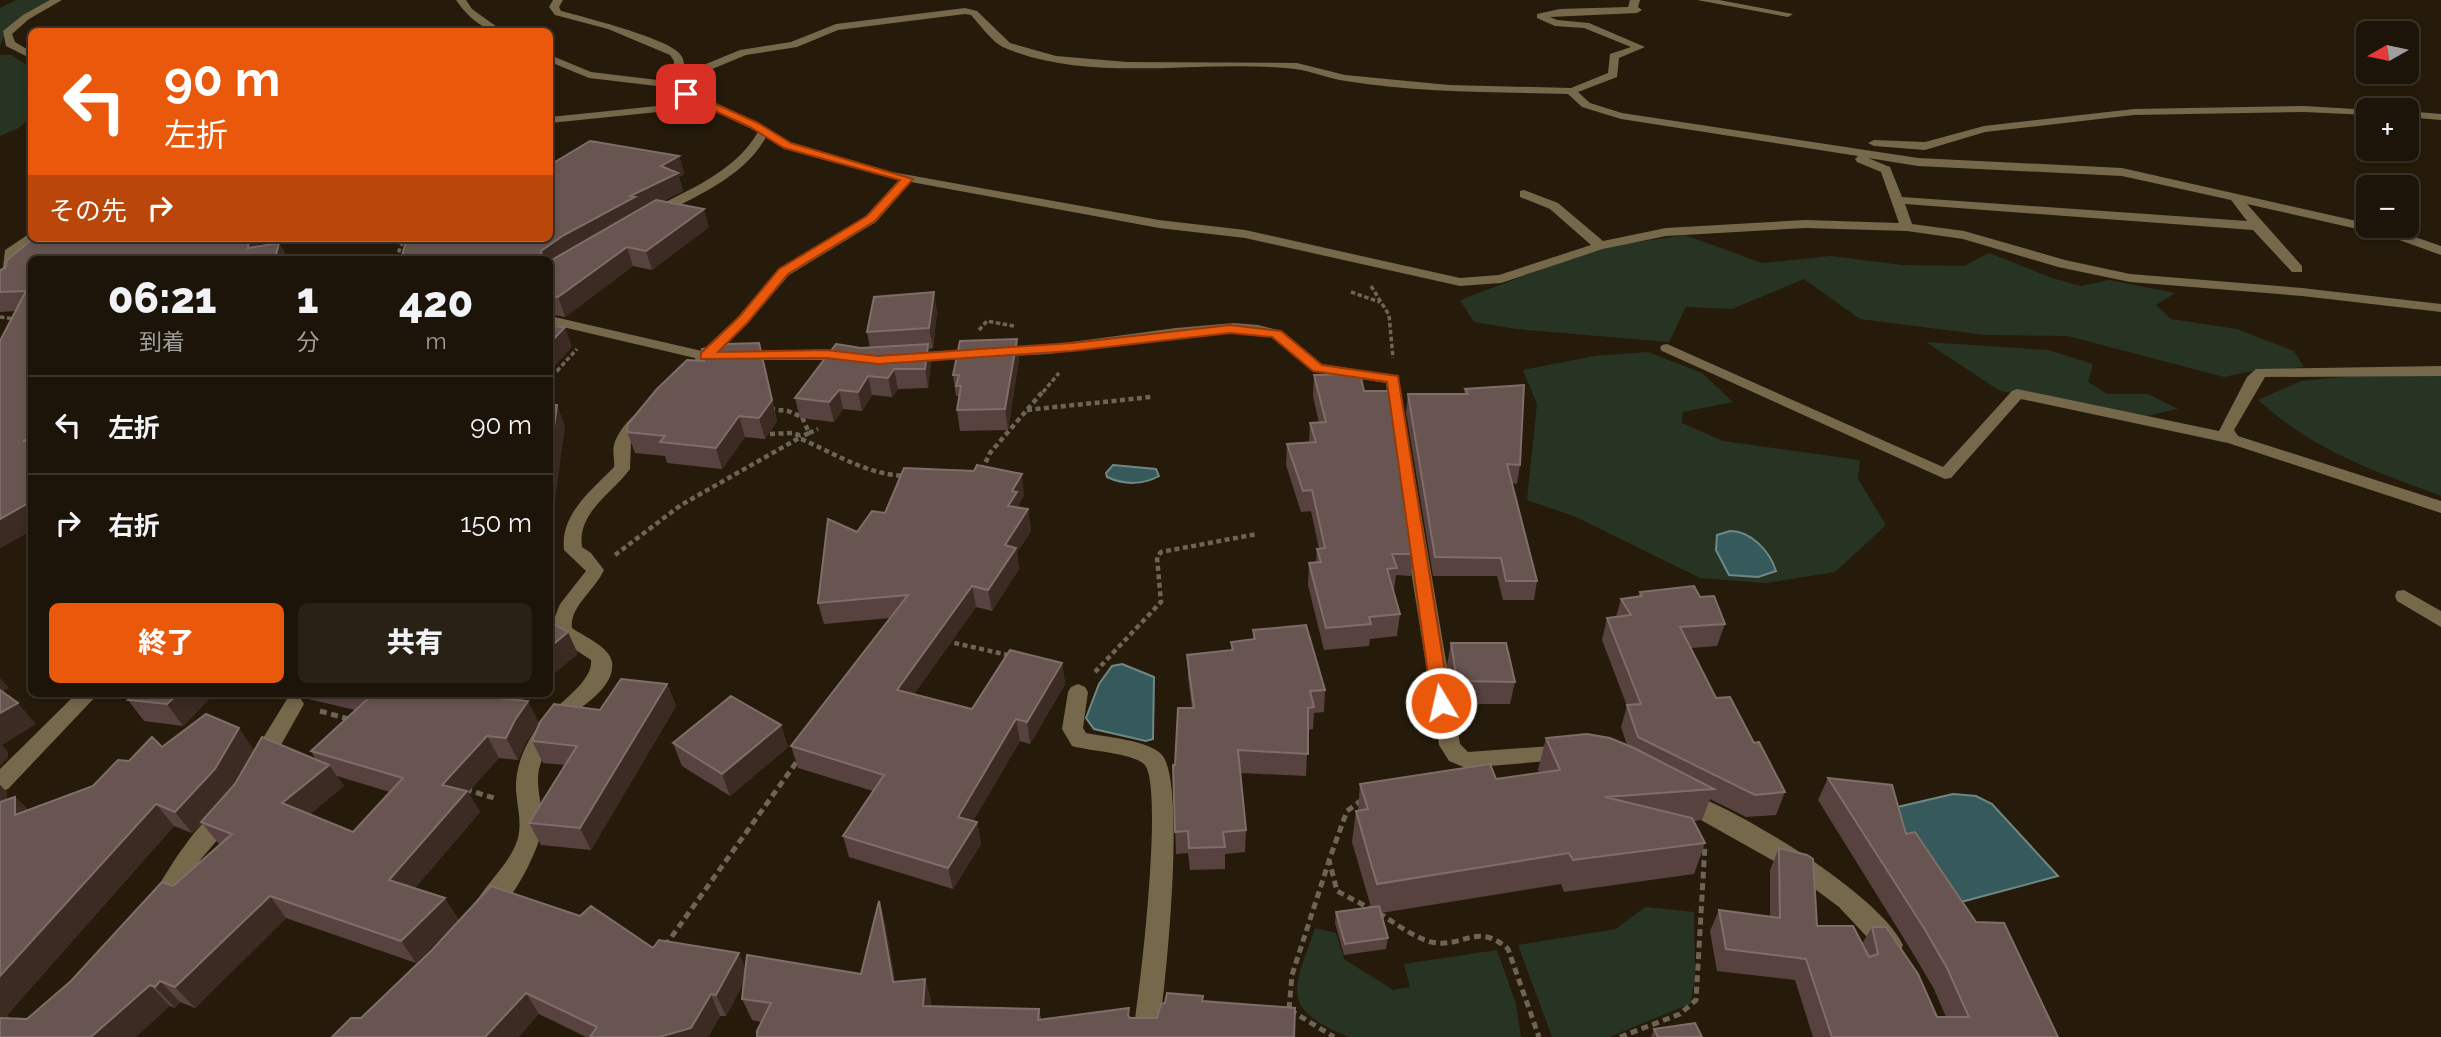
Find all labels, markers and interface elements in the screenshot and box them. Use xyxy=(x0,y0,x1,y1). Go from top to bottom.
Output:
north arrow xyxy=(2356,21,2418,84)
map controls xyxy=(2356,21,2419,238)
text: 90 m xyxy=(164,50,280,107)
icon: left xyxy=(49,56,140,147)
pin xyxy=(656,64,716,124)
icon: arrive xyxy=(667,75,705,113)
button: + xyxy=(2356,98,2419,161)
text: 左折 xyxy=(164,116,228,153)
button: − xyxy=(2356,175,2419,238)
icon: right xyxy=(141,189,179,227)
text: その先 xyxy=(49,196,127,226)
text: 06:21 xyxy=(108,274,217,323)
text: 1 xyxy=(297,274,319,323)
text: 420 xyxy=(399,278,473,327)
text: m xyxy=(426,327,447,354)
text: 到着 xyxy=(139,328,185,355)
text: 分 xyxy=(296,328,319,355)
icon: left xyxy=(49,406,87,444)
text: 90 m xyxy=(470,410,532,440)
text: 左折 xyxy=(108,413,160,443)
icon: right xyxy=(49,504,87,542)
text: 150 m xyxy=(460,508,532,538)
text: 右折 xyxy=(108,511,160,541)
button: 終了 xyxy=(49,603,284,683)
button: 共有 xyxy=(298,603,532,683)
position arrow xyxy=(1404,666,1478,740)

